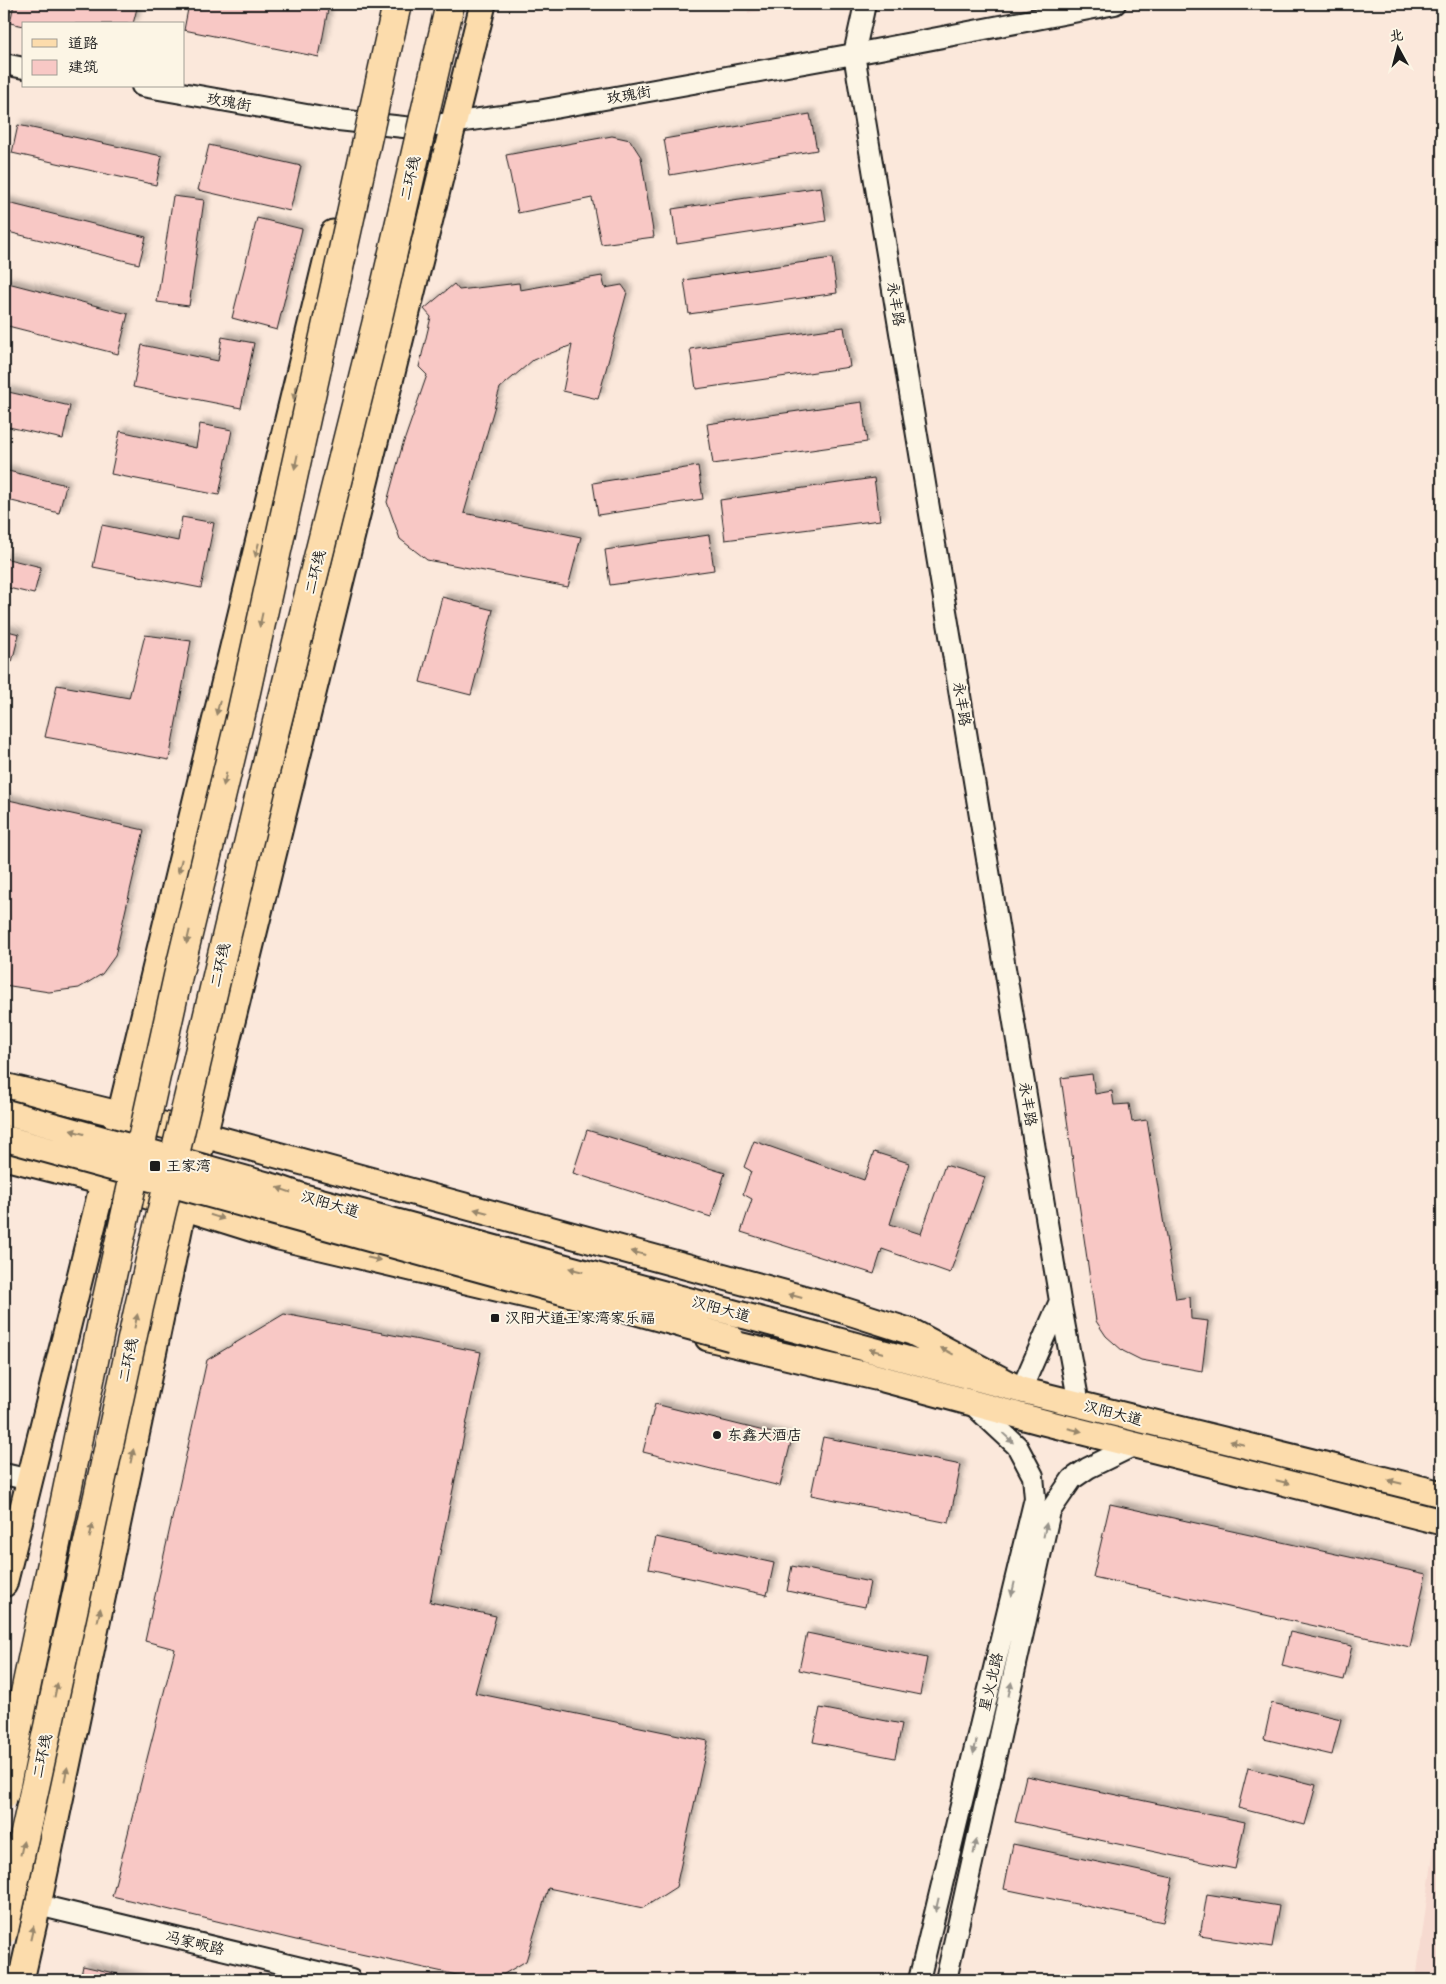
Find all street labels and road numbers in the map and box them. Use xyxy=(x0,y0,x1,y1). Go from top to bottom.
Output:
street label: 玫瑰街 xyxy=(605,78,653,112)
street label: 玫瑰街 xyxy=(205,85,253,119)
street label: 二环线 xyxy=(392,153,428,203)
street label: 永丰路 xyxy=(880,280,912,328)
street label: 二环线 xyxy=(297,547,333,597)
street label: 永丰路 xyxy=(946,680,978,728)
street label: 二环线 xyxy=(202,940,238,990)
street label: 永丰路 xyxy=(1012,1080,1044,1128)
street label: 汉阳大道 xyxy=(298,1183,362,1225)
street label: 汉阳大道 xyxy=(689,1289,753,1329)
street label: 二环线 xyxy=(111,1335,145,1385)
street label: 汉阳大道 xyxy=(1081,1393,1145,1433)
street label: 星火北路 xyxy=(972,1650,1010,1714)
street label: 二环线 xyxy=(25,1731,59,1781)
street label: 冯家畈路 xyxy=(163,1924,227,1962)

